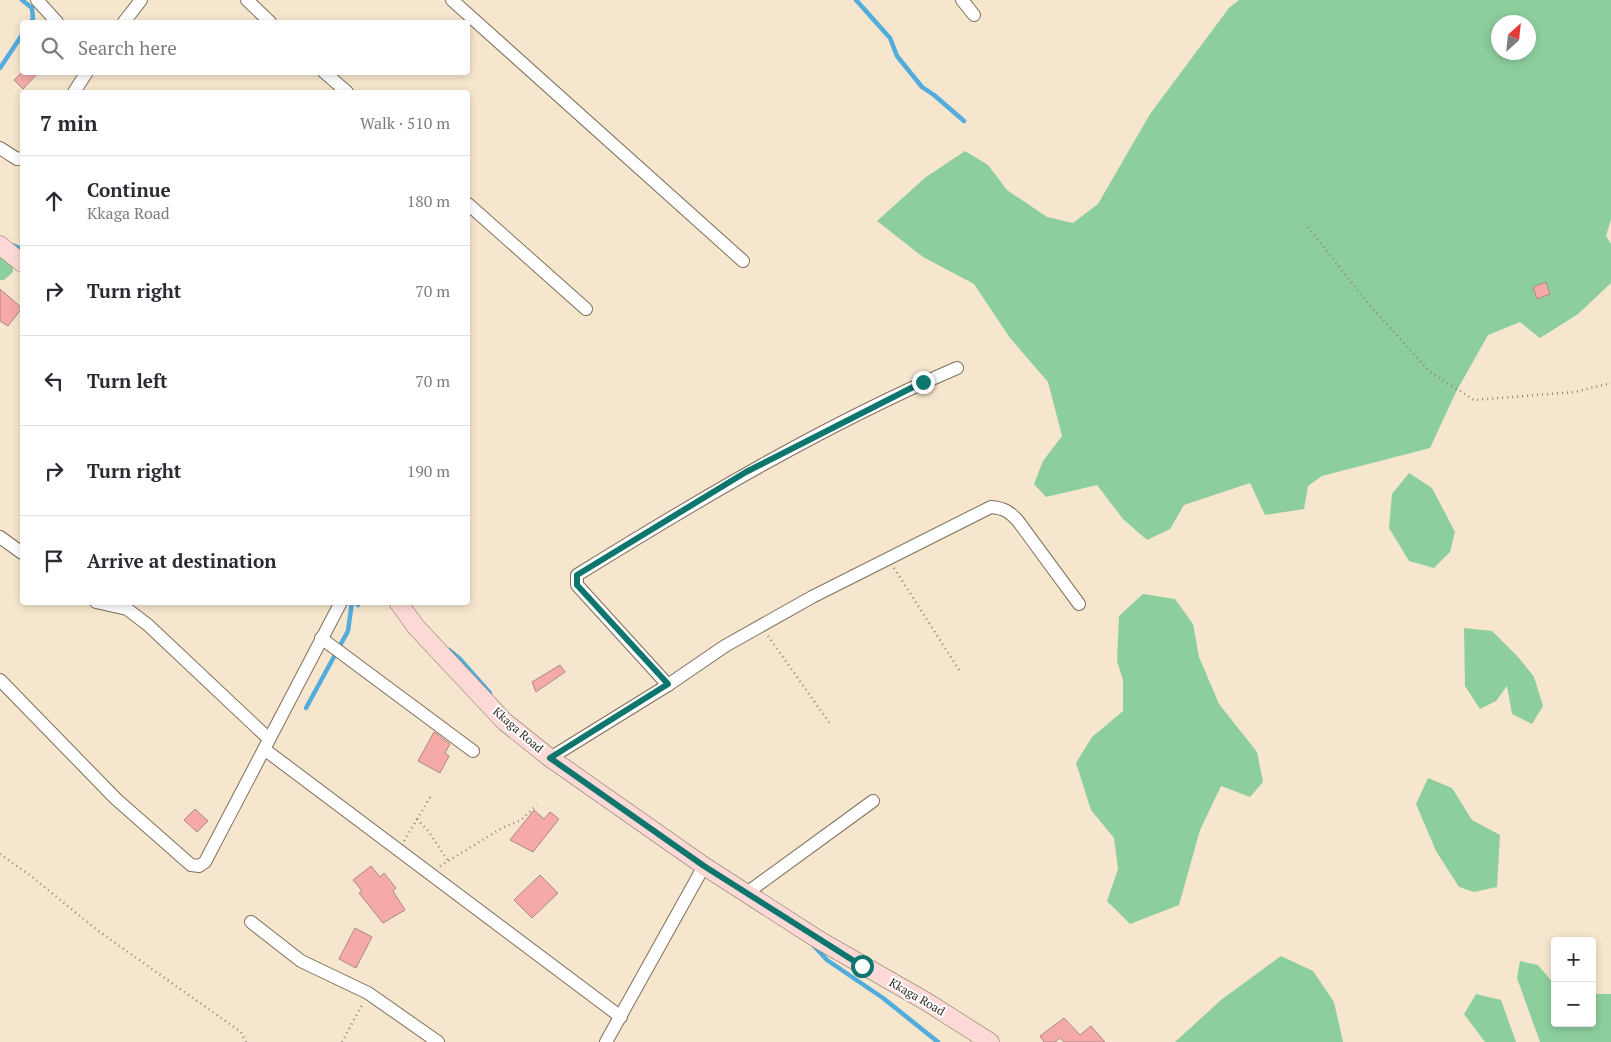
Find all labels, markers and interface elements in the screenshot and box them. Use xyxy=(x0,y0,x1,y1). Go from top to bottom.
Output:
north arrow xyxy=(1491,15,1536,60)
search box xyxy=(20,20,470,75)
icon: search xyxy=(38,34,66,62)
text: Search here xyxy=(78,35,177,60)
text: 7 min xyxy=(40,109,97,137)
text: Walk · 510 m xyxy=(360,112,450,134)
text: Continue xyxy=(87,177,171,202)
icon: ahead xyxy=(40,187,68,215)
text: 180 m xyxy=(407,190,450,212)
text: Kkaga Road xyxy=(87,202,170,224)
icon: right xyxy=(40,277,68,305)
text: Turn right xyxy=(87,278,181,303)
text: 70 m xyxy=(415,280,450,302)
icon: left xyxy=(40,367,68,395)
text: Turn left xyxy=(87,368,168,393)
text: 70 m xyxy=(415,370,450,392)
route end xyxy=(912,371,935,394)
icon: right xyxy=(40,457,68,485)
text: Turn right xyxy=(87,458,181,483)
text: 190 m xyxy=(407,460,450,482)
icon: arrive xyxy=(40,547,68,575)
text: Arrive at destination xyxy=(87,548,276,573)
street label: Kkaga Road xyxy=(490,704,547,756)
map controls xyxy=(1551,937,1596,1027)
button: + xyxy=(1551,937,1596,982)
route start xyxy=(851,955,874,978)
street label: Kkaga Road xyxy=(887,975,948,1019)
button: − xyxy=(1551,982,1596,1027)

